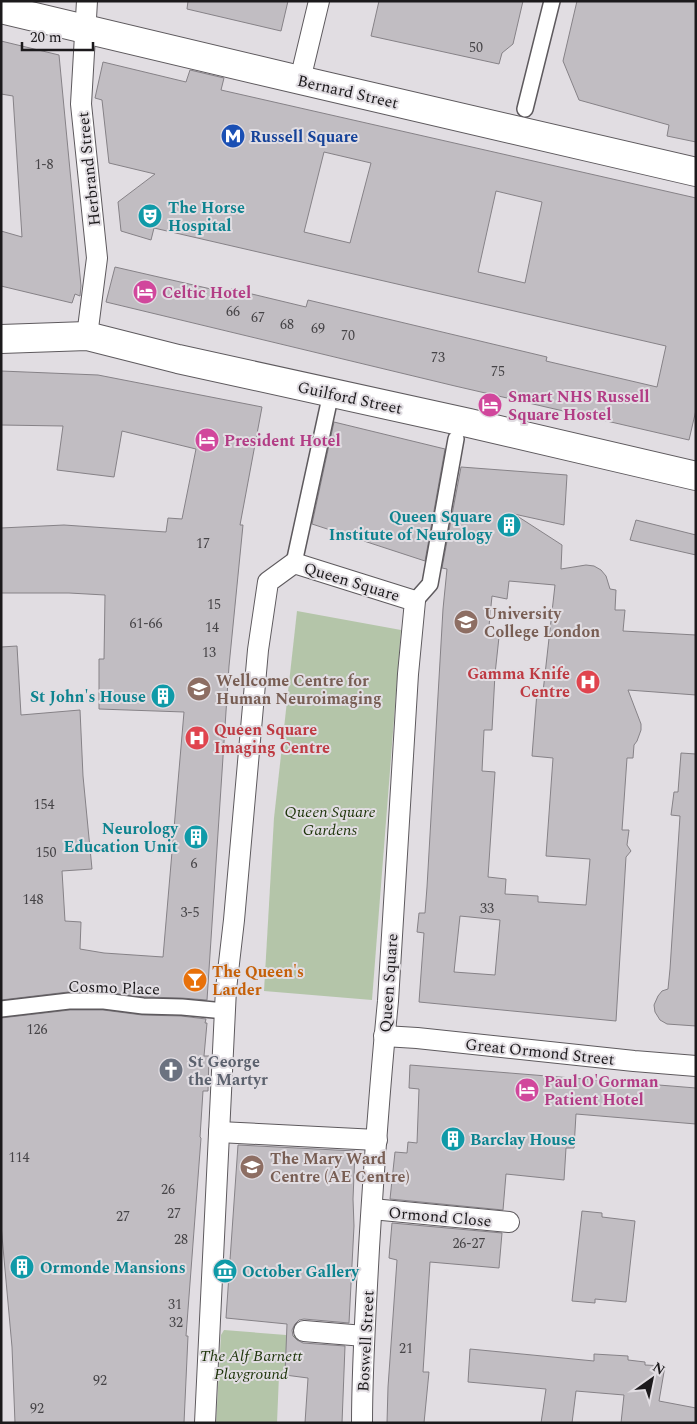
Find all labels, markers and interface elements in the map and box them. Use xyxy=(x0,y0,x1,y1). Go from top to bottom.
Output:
scale bar xyxy=(22,20,94,52)
text: 20 m xyxy=(30,26,62,49)
house number: 50 xyxy=(469,37,483,58)
street label: Bernard Street xyxy=(295,69,401,115)
street label: Herbrand Street xyxy=(71,110,107,227)
metro station icon: Russell Square xyxy=(220,123,246,149)
place label: Russell Square xyxy=(250,125,358,149)
house number: 1-8 xyxy=(34,154,54,175)
place label: The Horse Hospital xyxy=(168,196,245,238)
theatre icon: The Horse Hospital xyxy=(137,203,163,229)
hotel icon: Celtic Hotel xyxy=(132,279,158,305)
place label: Celtic Hotel xyxy=(162,281,251,305)
house number: 66 xyxy=(226,301,240,322)
house number: 67 xyxy=(251,307,265,328)
house number: 68 xyxy=(280,314,294,335)
house number: 69 xyxy=(311,318,325,339)
house number: 70 xyxy=(341,325,355,346)
house number: 73 xyxy=(431,347,445,368)
house number: 75 xyxy=(491,361,505,382)
street label: Guilford Street xyxy=(295,375,405,421)
place label: Smart NHS Russell Square Hostel xyxy=(508,385,649,427)
hotel icon: Smart NHS Russell Square Hostel xyxy=(477,392,503,418)
hotel icon: President Hotel xyxy=(194,427,220,453)
place label: President Hotel xyxy=(224,429,341,453)
place label: Queen Square Institute of Neurology xyxy=(329,505,493,547)
building icon: Queen Square Institute of Neurology xyxy=(496,512,522,538)
house number: 17 xyxy=(196,533,210,554)
street label: Queen Square xyxy=(301,556,403,608)
house number: 15 xyxy=(207,594,221,615)
place label: University College London xyxy=(484,602,600,644)
school or university icon: University College London xyxy=(453,609,479,635)
house number: 61-66 xyxy=(129,613,163,634)
house number: 14 xyxy=(205,617,219,638)
house number: 13 xyxy=(202,642,216,663)
place label: Gamma Knife Centre xyxy=(467,662,570,704)
place label: Wellcome Centre for Human Neuroimaging xyxy=(216,669,382,711)
hospital icon: Gamma Knife Centre xyxy=(575,669,601,695)
school or university icon: Wellcome Centre for Human Neuroimaging xyxy=(186,676,212,702)
building icon: St John's House xyxy=(150,683,176,709)
place label: St John's House xyxy=(30,685,146,709)
place label: Queen Square Imaging Centre xyxy=(214,718,330,760)
hospital icon: Queen Square Imaging Centre xyxy=(184,725,210,751)
house number: 154 xyxy=(34,794,55,815)
park label: Queen Square Gardens xyxy=(284,800,376,842)
place label: Neurology Education Unit xyxy=(64,817,179,859)
building icon: Neurology Education Unit xyxy=(183,824,209,850)
house number: 150 xyxy=(36,842,57,863)
house number: 6 xyxy=(191,853,198,874)
house number: 148 xyxy=(23,889,44,910)
house number: 33 xyxy=(480,898,494,919)
house number: 3-5 xyxy=(180,902,200,923)
street label: Queen Square xyxy=(374,933,404,1033)
place label: The Queen's Larder xyxy=(212,960,304,1002)
bar icon: The Queen's Larder xyxy=(182,967,208,993)
street label: Cosmo Place xyxy=(68,974,160,1002)
house number: 126 xyxy=(27,1019,48,1040)
street label: Great Ormond Street xyxy=(464,1032,616,1072)
place label: St George the Martyr xyxy=(188,1050,268,1092)
church icon: St George the Martyr xyxy=(158,1057,184,1083)
place label: Paul O'Gorman Patient Hotel xyxy=(544,1070,659,1112)
hotel icon: Paul O'Gorman Patient Hotel xyxy=(514,1077,540,1103)
building icon: Barclay House xyxy=(440,1126,466,1152)
place label: Barclay House xyxy=(470,1128,576,1152)
house number: 114 xyxy=(9,1147,30,1168)
place label: The Mary Ward Centre (AE Centre) xyxy=(270,1147,410,1189)
school or university icon: The Mary Ward Centre (AE Centre) xyxy=(239,1154,265,1180)
house number: 26 xyxy=(161,1179,175,1200)
street label: Ormond Close xyxy=(387,1201,493,1233)
house number: 27 xyxy=(167,1203,181,1224)
house number: 27 xyxy=(116,1206,130,1227)
house number: 28 xyxy=(174,1229,188,1250)
house number: 26-27 xyxy=(452,1233,486,1254)
building icon: Ormonde Mansions xyxy=(9,1254,35,1280)
place label: Ormonde Mansions xyxy=(40,1256,186,1280)
museum icon: October Gallery xyxy=(212,1258,238,1284)
place label: October Gallery xyxy=(242,1260,360,1284)
street label: Boswell Street xyxy=(351,1289,381,1392)
house number: 31 xyxy=(168,1294,182,1315)
house number: 32 xyxy=(169,1312,183,1333)
house number: 21 xyxy=(399,1338,413,1359)
park label: The Alf Barnett Playground xyxy=(200,1344,303,1386)
north arrow xyxy=(627,1354,677,1404)
text: N xyxy=(648,1357,669,1380)
house number: 92 xyxy=(93,1370,107,1391)
house number: 92 xyxy=(30,1398,44,1419)

